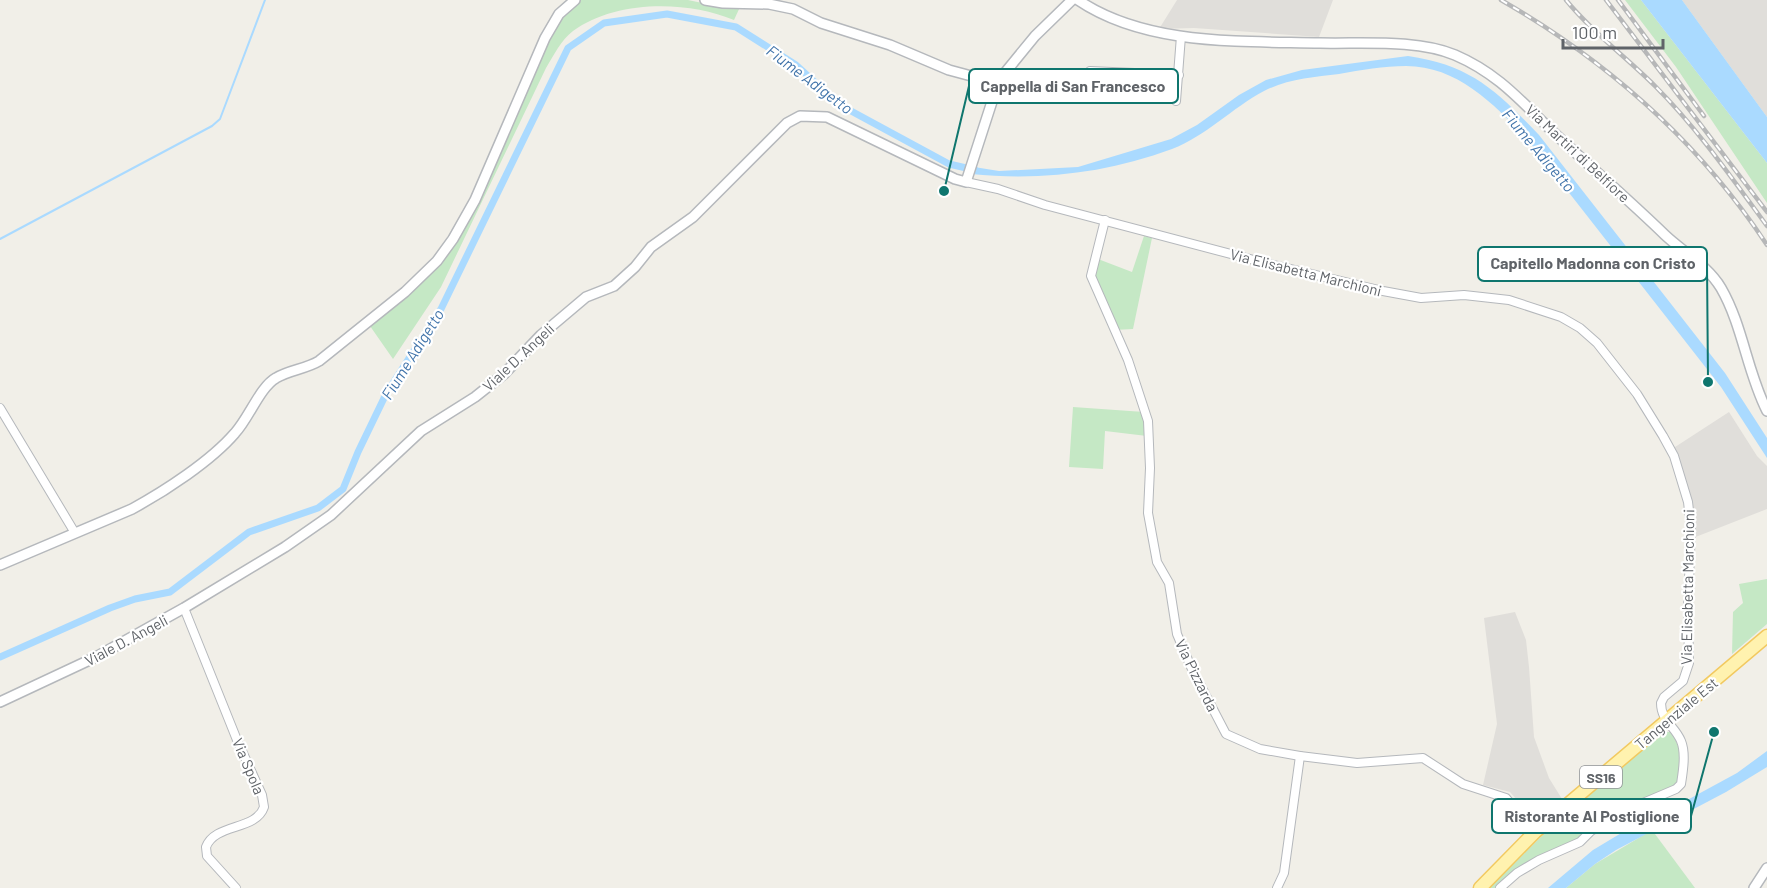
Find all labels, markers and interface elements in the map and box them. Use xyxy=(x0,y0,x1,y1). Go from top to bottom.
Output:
scale bar xyxy=(1563,12,1664,50)
text: 100 m xyxy=(1572,21,1617,43)
water label: Fiume Adigetto xyxy=(763,40,857,118)
callout: Cappella di San Francesco xyxy=(969,69,1178,103)
text: Cappella di San Francesco xyxy=(981,76,1166,95)
street label: Via Martiri di Belfiore xyxy=(1522,100,1634,206)
water label: Fiume Adigetto xyxy=(1499,105,1579,195)
street label: Via Elisabetta Marchioni xyxy=(1228,244,1384,300)
callout: Capitello Madonna con Cristo xyxy=(1478,247,1707,281)
text: Capitello Madonna con Cristo xyxy=(1490,253,1696,272)
water label: Fiume Adigetto xyxy=(377,305,447,403)
street label: Viale D. Angeli xyxy=(478,319,558,395)
street label: Via Elisabetta Marchioni xyxy=(1677,509,1697,665)
street label: Viale D. Angeli xyxy=(81,611,171,669)
street label: Via Pizzarda xyxy=(1172,636,1222,714)
street label: Tangenziale Est xyxy=(1631,673,1721,753)
street label: Via Spola xyxy=(229,735,269,797)
road number: SS16 xyxy=(1580,766,1622,788)
callout: Ristorante Al Postiglione xyxy=(1492,799,1691,833)
text: Ristorante Al Postiglione xyxy=(1504,806,1680,825)

